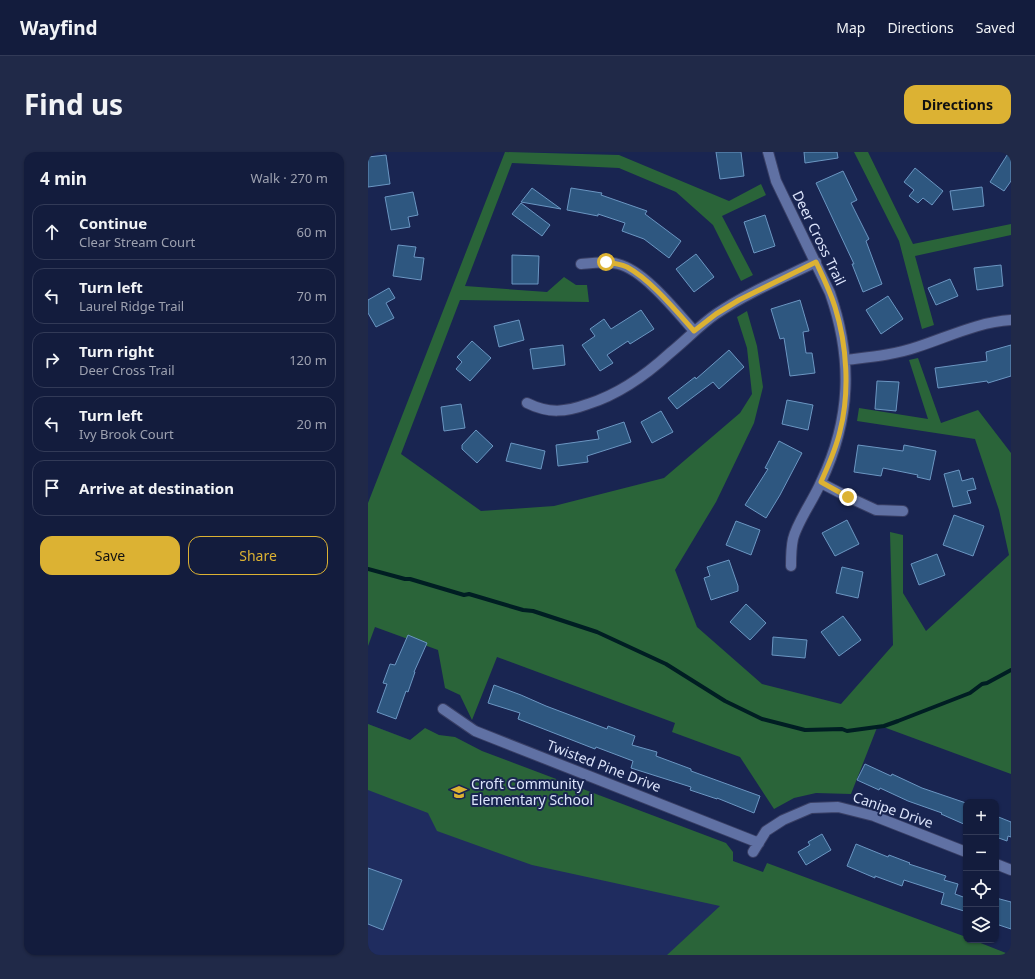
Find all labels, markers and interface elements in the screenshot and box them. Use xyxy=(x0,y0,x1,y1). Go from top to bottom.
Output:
text: Wayfind xyxy=(20,15,98,41)
text: Map xyxy=(836,18,865,37)
text: Directions xyxy=(887,18,954,37)
text: Saved xyxy=(976,18,1015,37)
text: Find us xyxy=(24,85,123,123)
button: Directions xyxy=(904,85,1011,124)
text: 4 min xyxy=(40,167,87,190)
text: Walk · 270 m xyxy=(250,169,328,187)
street label: Deer Cross Trail xyxy=(788,187,851,288)
text: Continue xyxy=(79,213,147,233)
icon: ahead xyxy=(41,221,63,243)
text: 60 m xyxy=(297,223,327,241)
text: Clear Stream Court xyxy=(79,233,195,251)
route start xyxy=(597,253,615,271)
text: Turn left xyxy=(79,277,143,297)
icon: left xyxy=(41,285,63,307)
text: 70 m xyxy=(297,287,327,305)
text: Laurel Ridge Trail xyxy=(79,297,184,315)
text: Turn right xyxy=(79,341,154,361)
icon: right xyxy=(41,349,63,371)
text: 120 m xyxy=(289,351,327,369)
text: Deer Cross Trail xyxy=(79,361,175,379)
text: Turn left xyxy=(79,405,143,425)
icon: left xyxy=(41,413,63,435)
text: 20 m xyxy=(297,415,327,433)
text: Ivy Brook Court xyxy=(79,425,174,443)
icon: arrive xyxy=(41,477,63,499)
text: Arrive at destination xyxy=(79,478,234,498)
route end xyxy=(839,488,857,506)
button: Save xyxy=(40,536,180,575)
button: Share xyxy=(188,536,328,575)
street label: Twisted Pine Drive xyxy=(544,735,664,796)
place label: Croft Community Elementary School xyxy=(471,774,593,809)
school or university icon: Croft Community Elementary School xyxy=(450,783,468,801)
street label: Canipe Drive xyxy=(850,787,936,832)
map controls xyxy=(963,799,999,943)
button: + xyxy=(963,799,999,835)
button: − xyxy=(963,835,999,871)
button: locate xyxy=(963,871,999,907)
button: layers xyxy=(963,907,999,943)

